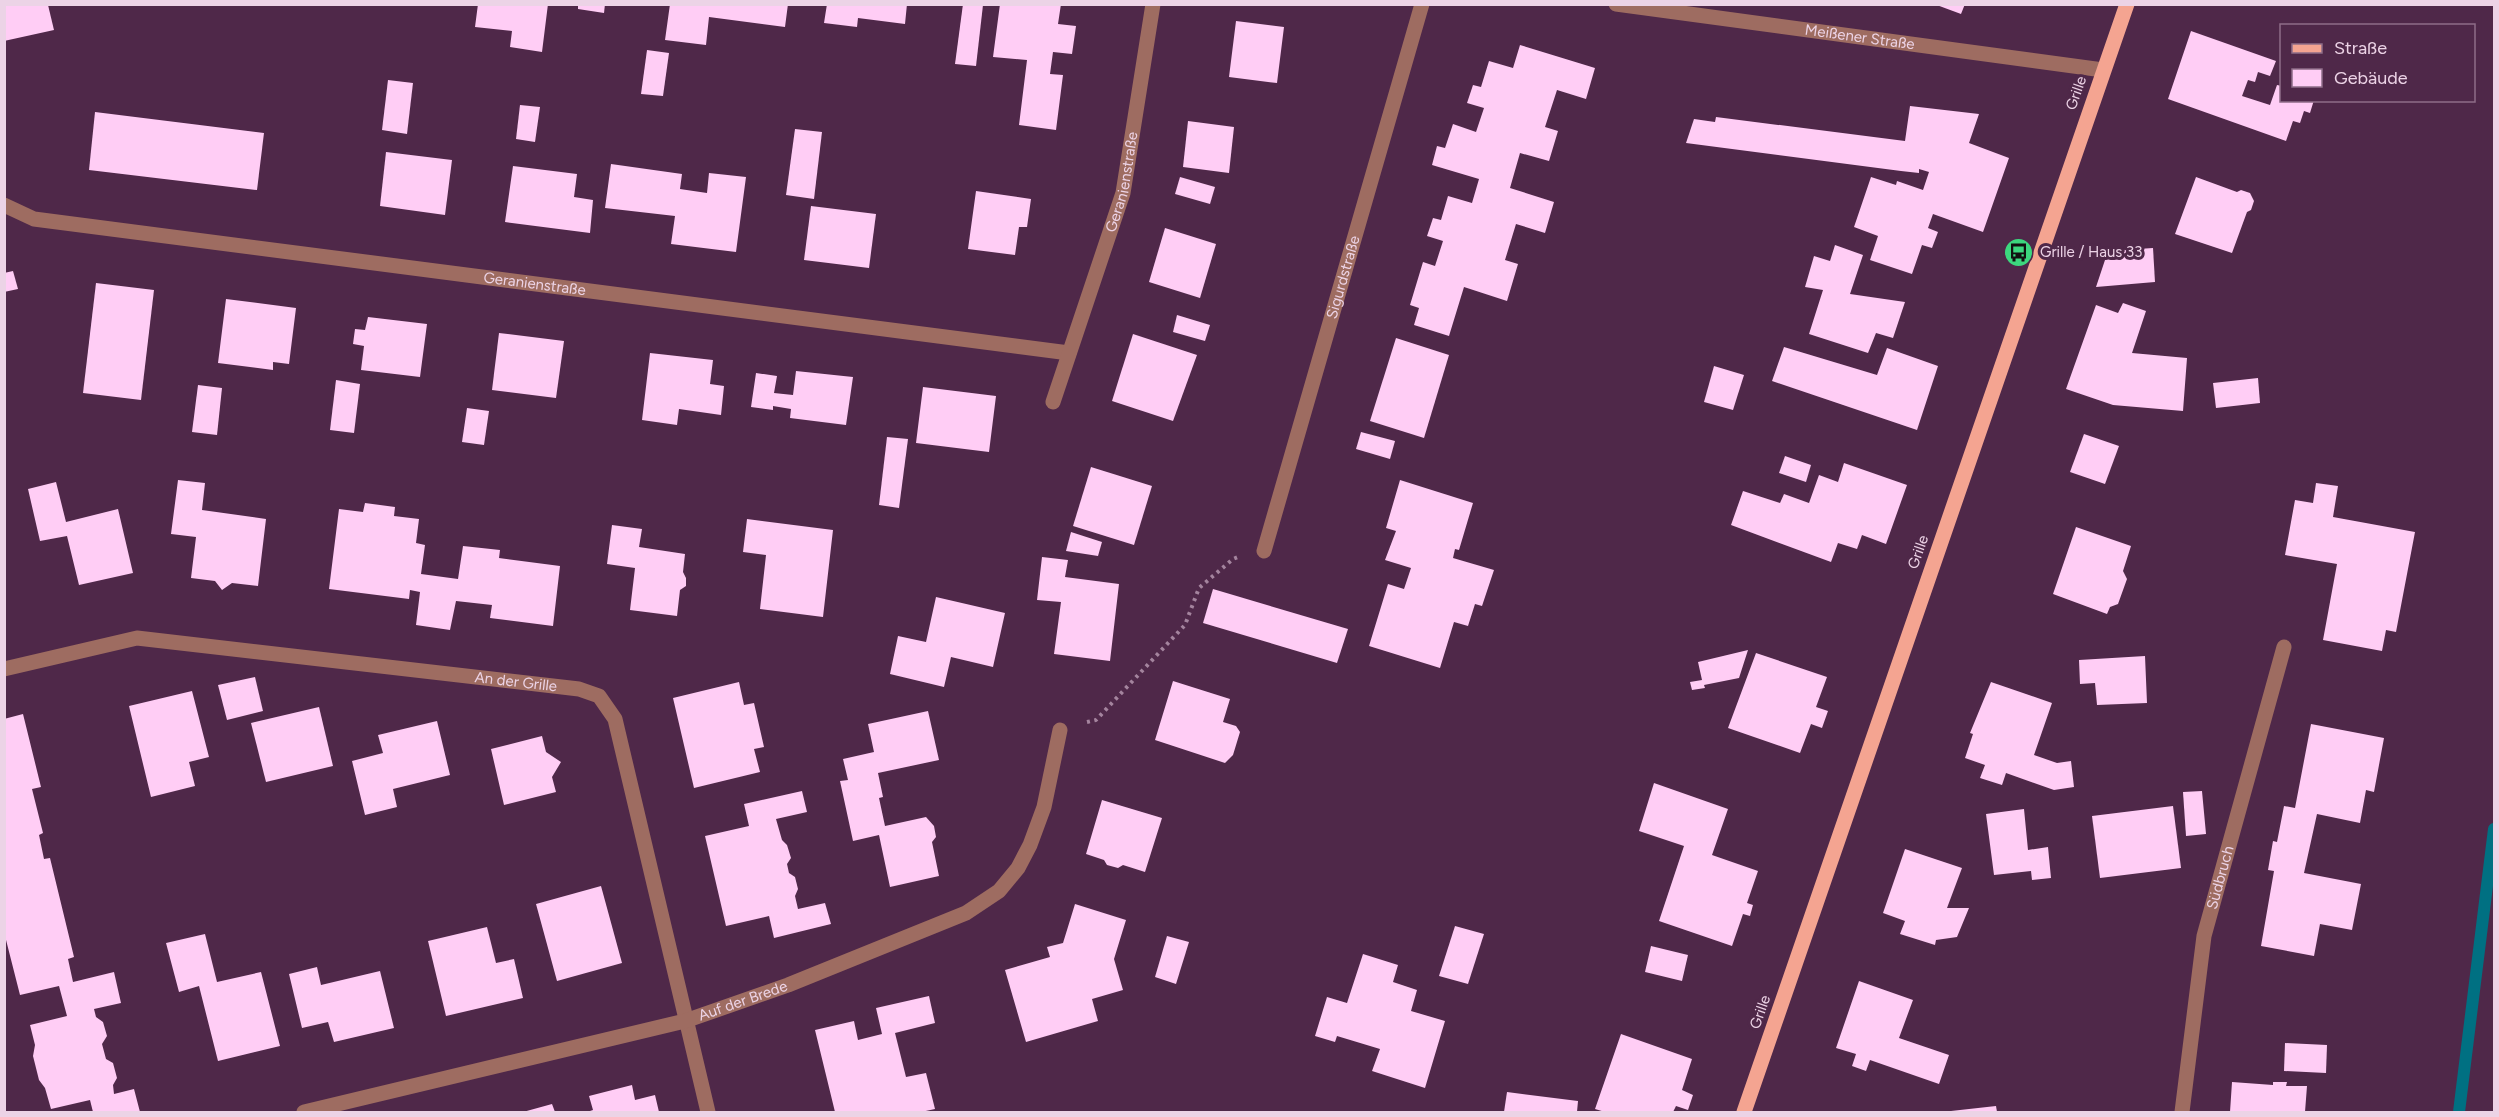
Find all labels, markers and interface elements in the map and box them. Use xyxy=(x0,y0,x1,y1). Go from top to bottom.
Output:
street label: Meißener Straße xyxy=(1804,21,1916,53)
legend xyxy=(2280,24,2475,102)
text: Straße xyxy=(2334,37,2387,59)
text: Gebäude xyxy=(2334,67,2408,89)
street label: Grille xyxy=(2062,74,2090,112)
street label: Geranienstraße xyxy=(1101,130,1142,235)
street label: Sigurdstraße xyxy=(1323,233,1364,321)
bus stop icon: Grille / Haus 33 xyxy=(2003,236,2035,268)
place label: Grille / Haus 33 xyxy=(2040,243,2142,261)
street label: Geranienstraße xyxy=(483,268,587,299)
street label: Grille xyxy=(1904,533,1932,571)
street label: An der Grille xyxy=(474,668,558,695)
street label: Südbruch xyxy=(2203,844,2238,911)
street label: Auf der Brede xyxy=(696,977,790,1025)
street label: Grille xyxy=(1746,993,1774,1031)

